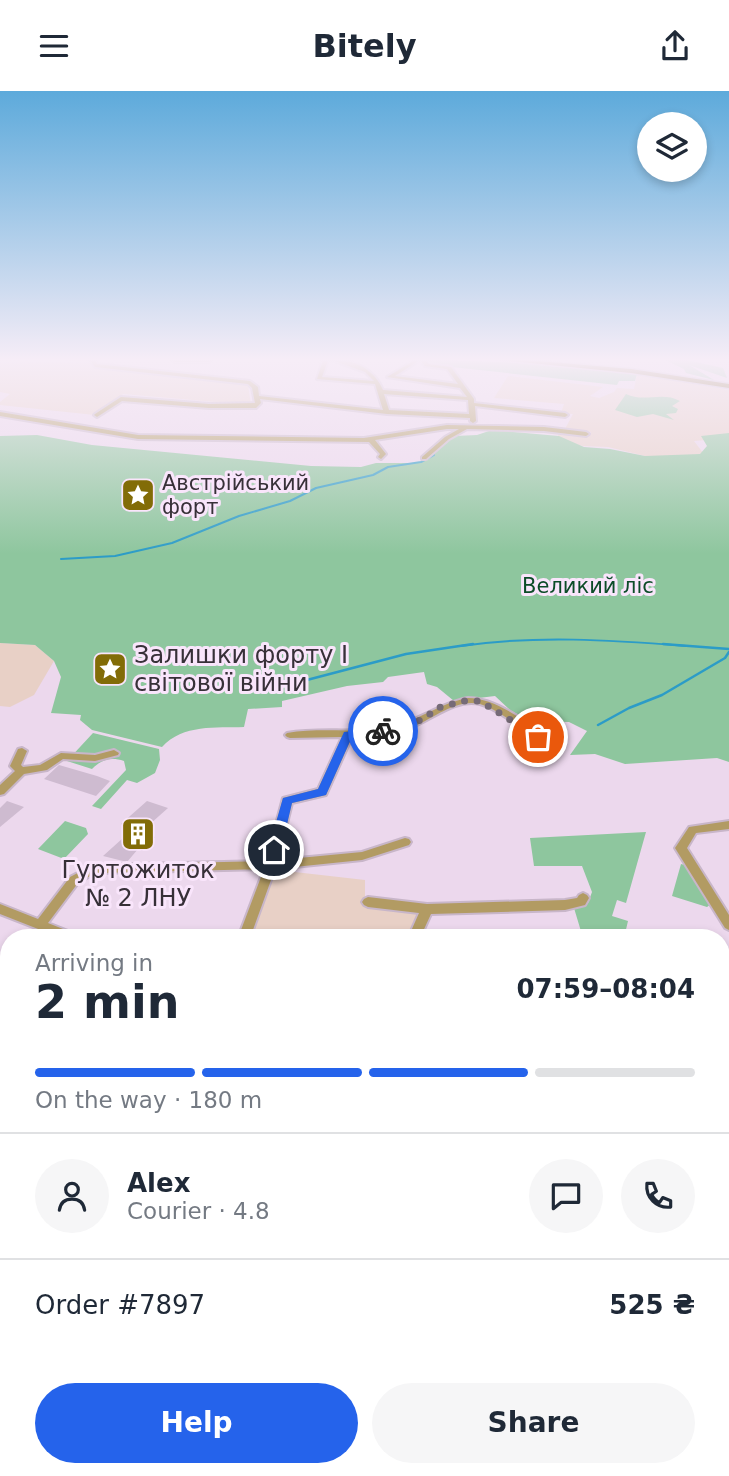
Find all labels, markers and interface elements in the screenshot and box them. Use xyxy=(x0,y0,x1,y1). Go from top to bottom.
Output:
icon: menu xyxy=(35,27,73,65)
text: Bitely xyxy=(312,27,417,65)
icon: share xyxy=(656,27,694,65)
map controls xyxy=(637,112,707,182)
button: layers xyxy=(637,112,707,182)
place label: Австрійський форт xyxy=(162,471,309,519)
place icon: Австрійський форт xyxy=(119,476,157,514)
park label: Великий ліс xyxy=(522,574,654,598)
place label: Залишки форту І світової війни xyxy=(134,641,348,697)
place icon: Залишки форту І світової війни xyxy=(91,650,129,688)
courier xyxy=(348,696,418,766)
pin xyxy=(508,707,568,767)
icon: bike xyxy=(364,712,402,750)
icon: bag xyxy=(519,718,557,756)
building icon: Гуртожиток № 2 ЛНУ xyxy=(119,815,157,853)
pin xyxy=(244,820,304,880)
icon: home xyxy=(255,831,293,869)
place label: Гуртожиток № 2 ЛНУ xyxy=(61,856,215,912)
text: Arriving in xyxy=(35,950,153,976)
text: 07:59–08:04 xyxy=(516,974,695,1004)
text: 2 min xyxy=(35,975,179,1029)
text: On the way · 180 m xyxy=(35,1087,262,1113)
button: person xyxy=(35,1159,109,1233)
button: chat xyxy=(529,1159,603,1233)
button: phone xyxy=(621,1159,695,1233)
text: Alex xyxy=(127,1168,190,1198)
text: Courier · 4.8 xyxy=(127,1198,270,1224)
text: Order #7897 xyxy=(35,1290,205,1320)
text: 525 ₴ xyxy=(609,1290,695,1320)
button: Help xyxy=(35,1383,358,1463)
button: Share xyxy=(372,1383,695,1463)

